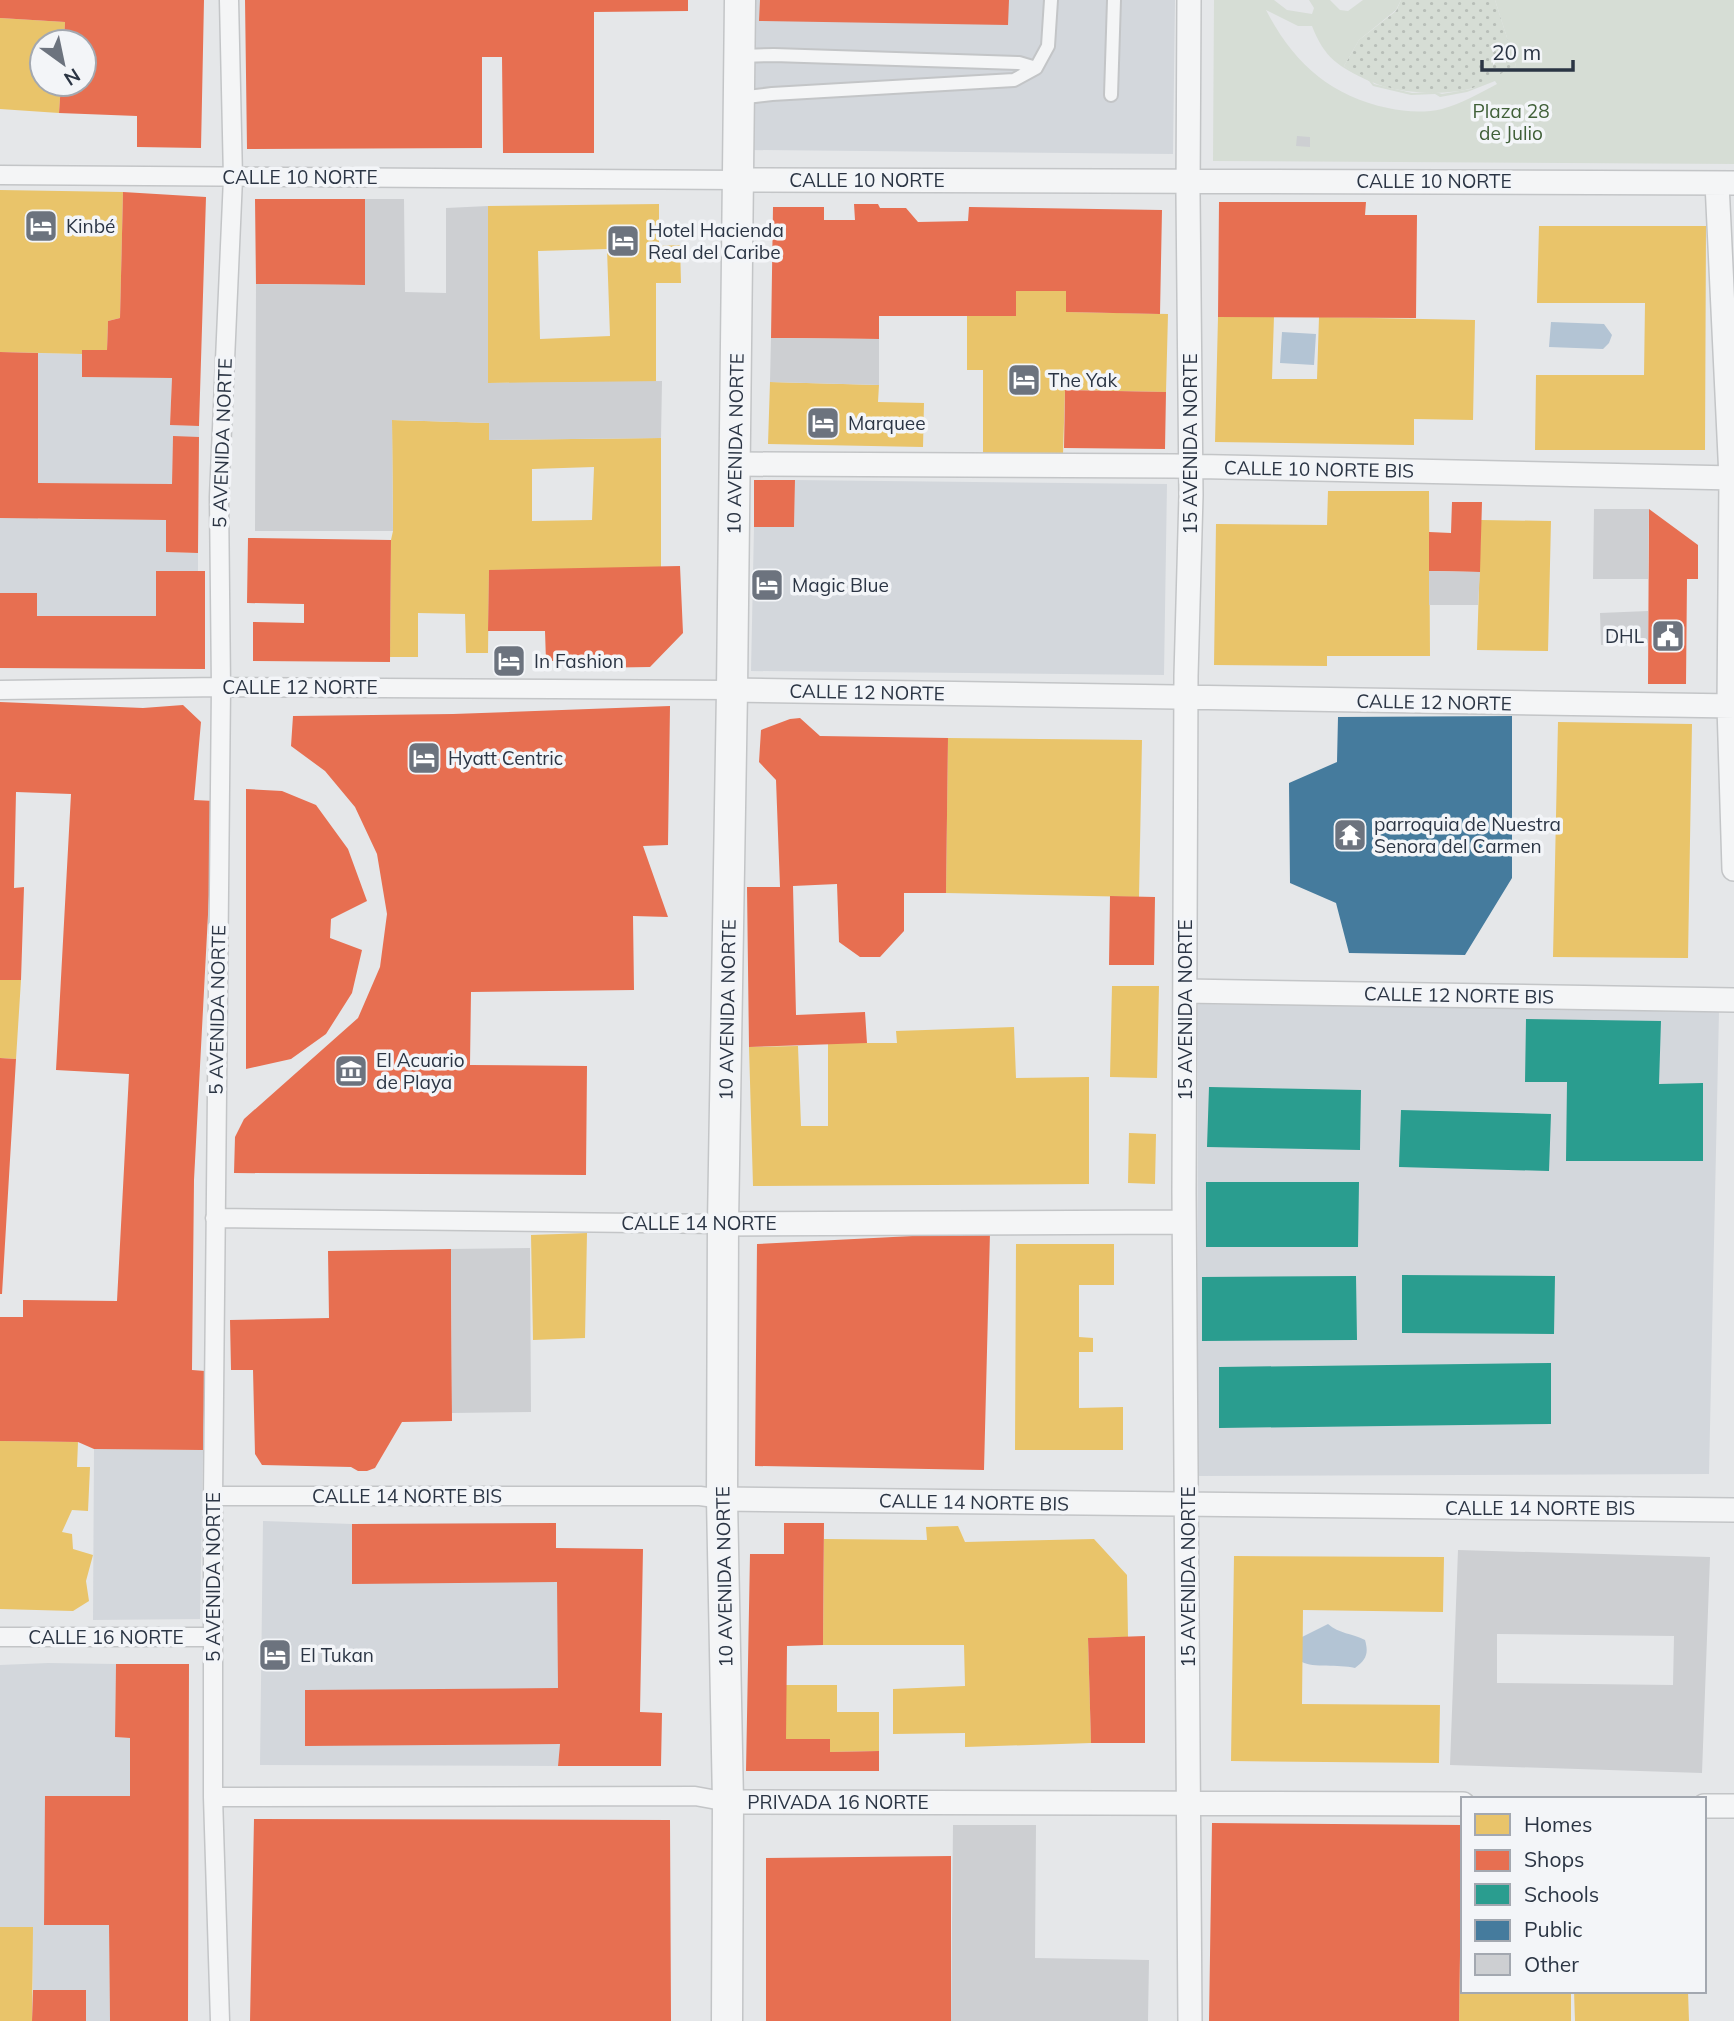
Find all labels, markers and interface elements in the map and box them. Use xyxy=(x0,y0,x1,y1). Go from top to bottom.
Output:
north arrow xyxy=(28,28,98,98)
scale bar xyxy=(1482,28,1573,72)
text: 20 m xyxy=(1492,39,1541,65)
text: N xyxy=(60,63,85,91)
park label: Plaza 28 de Julio xyxy=(1472,99,1550,145)
street label: CALLE 10 NORTE xyxy=(222,165,378,189)
street label: CALLE 10 NORTE xyxy=(789,168,945,192)
street label: CALLE 10 NORTE xyxy=(1356,169,1512,193)
hotel icon: Kinbé xyxy=(22,207,60,245)
place label: Kinbé xyxy=(66,214,115,238)
place label: Hotel Hacienda Real del Caribe xyxy=(648,218,784,264)
hotel icon: Hotel Hacienda Real del Caribe xyxy=(604,222,642,260)
street label: 10 AVENIDA NORTE xyxy=(721,353,749,535)
street label: 15 AVENIDA NORTE xyxy=(1178,353,1202,535)
street label: 5 AVENIDA NORTE xyxy=(207,358,237,528)
hotel icon: The Yak xyxy=(1005,361,1043,399)
place label: The Yak xyxy=(1048,368,1117,392)
hotel icon: Marquee xyxy=(804,404,842,442)
place label: Marquee xyxy=(848,411,926,435)
street label: CALLE 10 NORTE BIS xyxy=(1224,455,1414,483)
hotel icon: Magic Blue xyxy=(748,566,786,604)
place label: Magic Blue xyxy=(792,573,889,597)
public building icon: DHL xyxy=(1649,617,1687,655)
place label: DHL xyxy=(1605,624,1645,648)
hotel icon: In Fashion xyxy=(490,642,528,680)
place label: In Fashion xyxy=(534,649,624,673)
street label: CALLE 12 NORTE xyxy=(222,675,378,699)
street label: CALLE 12 NORTE xyxy=(789,679,945,705)
street label: CALLE 12 NORTE xyxy=(1356,689,1512,715)
hotel icon: Hyatt Centric xyxy=(405,739,443,777)
place label: Hyatt Centric xyxy=(448,746,563,770)
place label: parroquia de Nuestra Senora del Carmen xyxy=(1374,812,1561,858)
temple icon: parroquia de Nuestra Senora del Carmen xyxy=(1331,816,1369,854)
street label: 10 AVENIDA NORTE xyxy=(713,919,741,1101)
street label: 15 AVENIDA NORTE xyxy=(1173,919,1197,1101)
street label: 5 AVENIDA NORTE xyxy=(204,925,230,1095)
street label: CALLE 12 NORTE BIS xyxy=(1364,981,1554,1009)
place label: El Acuario de Playa xyxy=(376,1048,465,1094)
museum icon: El Acuario de Playa xyxy=(332,1052,370,1090)
street label: CALLE 14 NORTE xyxy=(621,1211,777,1235)
street label: CALLE 14 NORTE BIS xyxy=(312,1484,502,1508)
street label: 10 AVENIDA NORTE xyxy=(710,1486,738,1668)
street label: 15 AVENIDA NORTE xyxy=(1176,1486,1200,1668)
street label: CALLE 14 NORTE BIS xyxy=(879,1488,1069,1516)
street label: 5 AVENIDA NORTE xyxy=(201,1492,225,1662)
street label: CALLE 14 NORTE BIS xyxy=(1445,1496,1635,1520)
street label: CALLE 16 NORTE xyxy=(28,1625,184,1649)
hotel icon: El Tukan xyxy=(256,1636,294,1674)
place label: El Tukan xyxy=(300,1643,374,1667)
street label: PRIVADA 16 NORTE xyxy=(747,1790,929,1814)
legend xyxy=(1461,1797,1706,1993)
text: Homes xyxy=(1524,1811,1592,1837)
text: Shops xyxy=(1524,1846,1584,1872)
text: Schools xyxy=(1524,1881,1599,1907)
text: Public xyxy=(1524,1916,1583,1942)
text: Other xyxy=(1524,1951,1579,1977)

